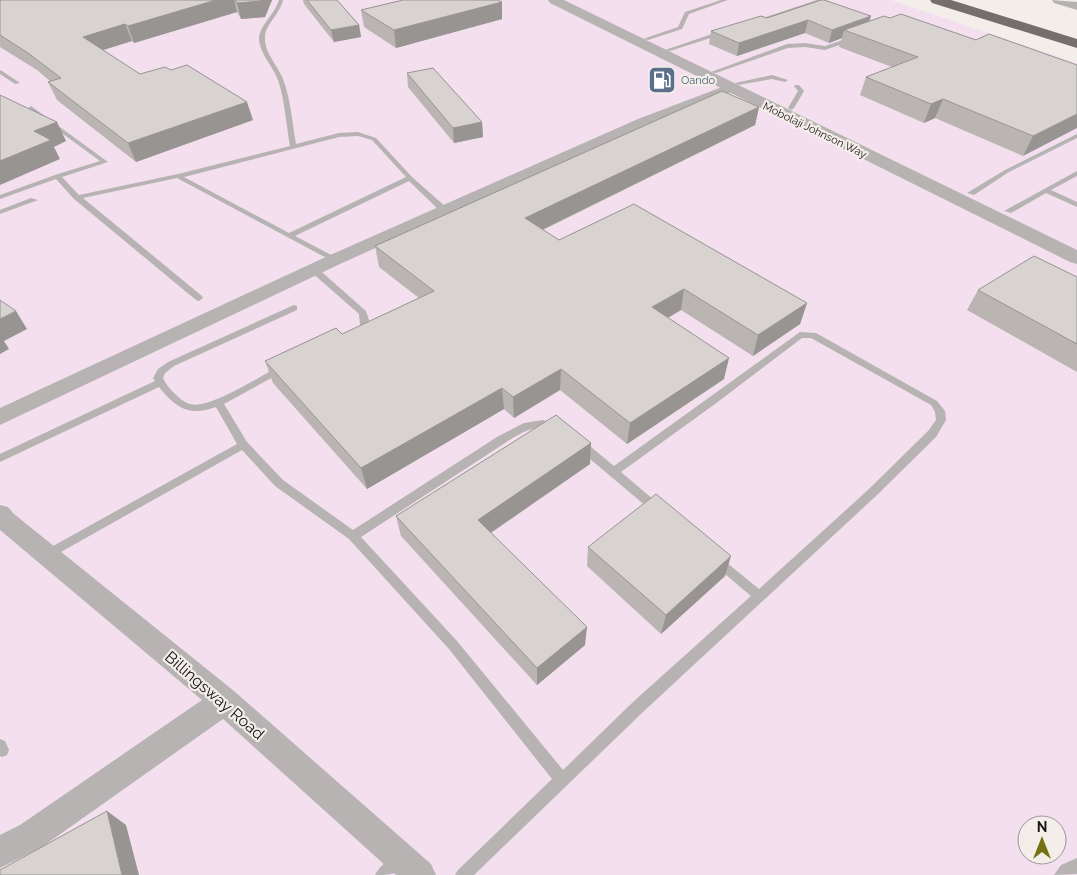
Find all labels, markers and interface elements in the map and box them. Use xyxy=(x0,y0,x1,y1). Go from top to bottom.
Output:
fuel station icon: Oando xyxy=(647,65,677,95)
place label: Oando xyxy=(681,74,715,87)
street label: Mobolaji Johnson Way xyxy=(761,100,869,161)
street label: Billingsway Road xyxy=(161,647,268,744)
north arrow xyxy=(1017,815,1067,865)
text: N xyxy=(1037,819,1047,835)

